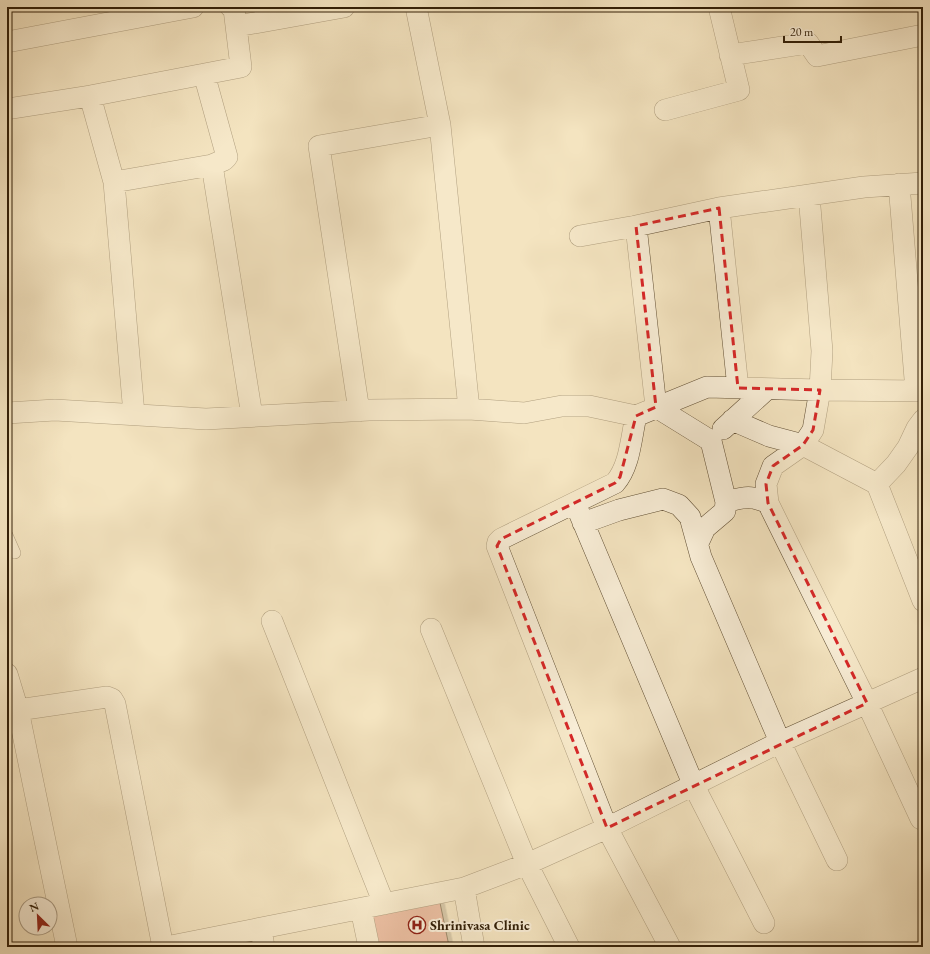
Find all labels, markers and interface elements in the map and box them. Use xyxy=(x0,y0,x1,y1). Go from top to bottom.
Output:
scale bar xyxy=(784,18,841,44)
text: 20 m xyxy=(790,24,814,40)
north arrow xyxy=(18,896,58,936)
text: N xyxy=(27,899,41,915)
hospital icon: Shrinivasa Clinic xyxy=(407,915,427,935)
place label: Shrinivasa Clinic xyxy=(430,916,530,934)

